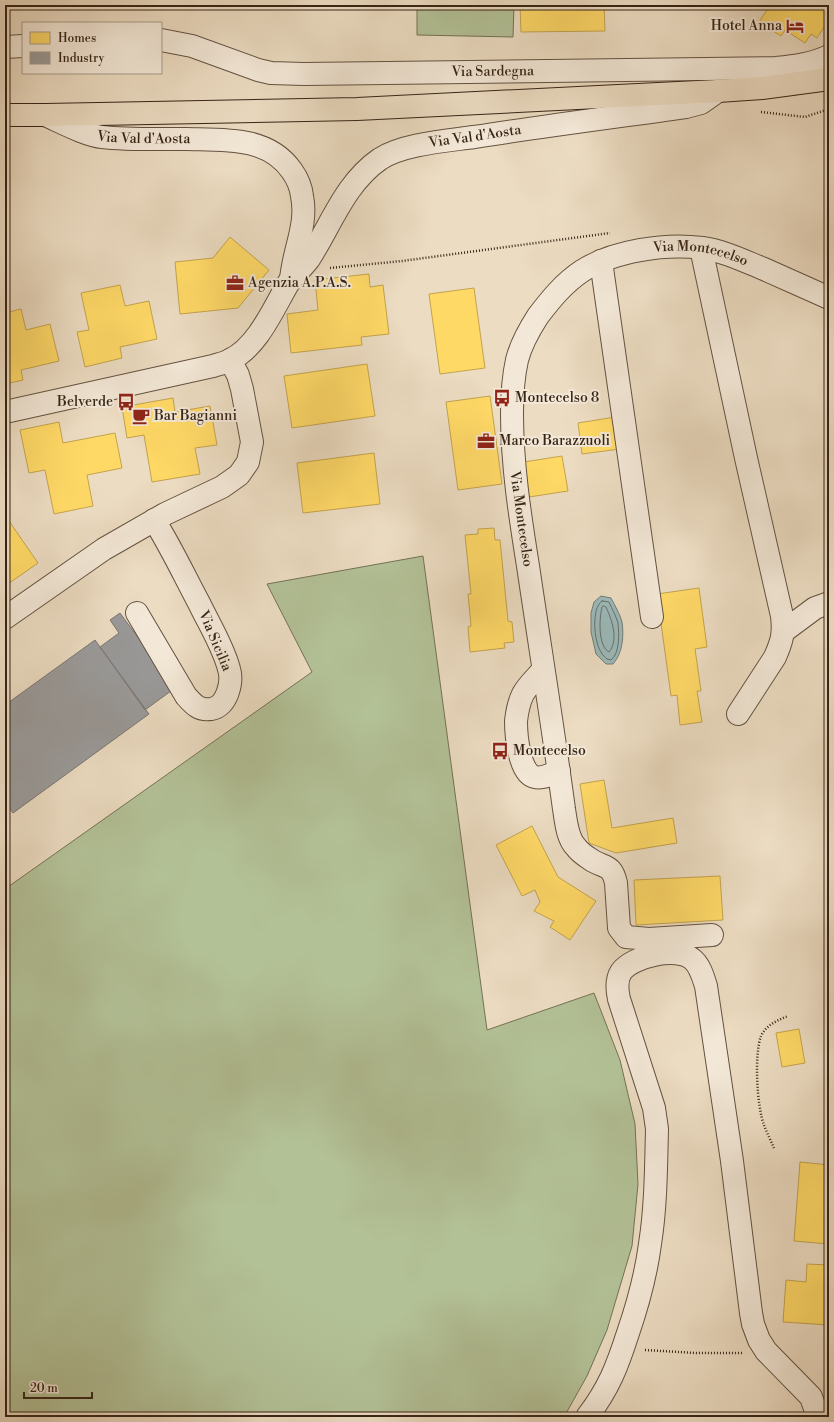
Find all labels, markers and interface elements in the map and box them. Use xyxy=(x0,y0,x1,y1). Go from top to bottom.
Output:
hotel icon: Hotel Anna xyxy=(785,16,805,36)
place label: Hotel Anna xyxy=(711,17,783,35)
legend xyxy=(22,22,162,74)
text: Homes xyxy=(58,31,96,46)
text: Industry xyxy=(58,51,105,66)
street label: Via Sardegna xyxy=(450,62,535,81)
street label: Via Val d'Aosta xyxy=(427,121,524,152)
street label: Via Val d'Aosta xyxy=(95,127,191,148)
street label: Via Montecelso xyxy=(651,237,751,270)
office icon: Agenzia A.P.A.S. xyxy=(225,273,245,293)
place label: Agenzia A.P.A.S. xyxy=(247,274,351,292)
bus stop icon: Montecelso 8 xyxy=(492,388,512,408)
place label: Montecelso 8 xyxy=(515,389,599,407)
bus stop icon: Belverde xyxy=(116,392,136,412)
place label: Belverde xyxy=(56,393,113,411)
cafe icon: Bar Bagianni xyxy=(131,406,151,426)
place label: Bar Bagianni xyxy=(153,407,237,425)
office icon: Marco Barazzuoli xyxy=(476,431,496,451)
place label: Marco Barazzuoli xyxy=(499,432,611,450)
street label: Via Montecelso xyxy=(505,469,537,568)
street label: Via Sicilia xyxy=(194,607,236,675)
bus stop icon: Montecelso xyxy=(490,741,510,761)
place label: Montecelso xyxy=(513,742,586,760)
scale bar xyxy=(24,1374,92,1400)
text: 20 m xyxy=(30,1381,58,1396)

